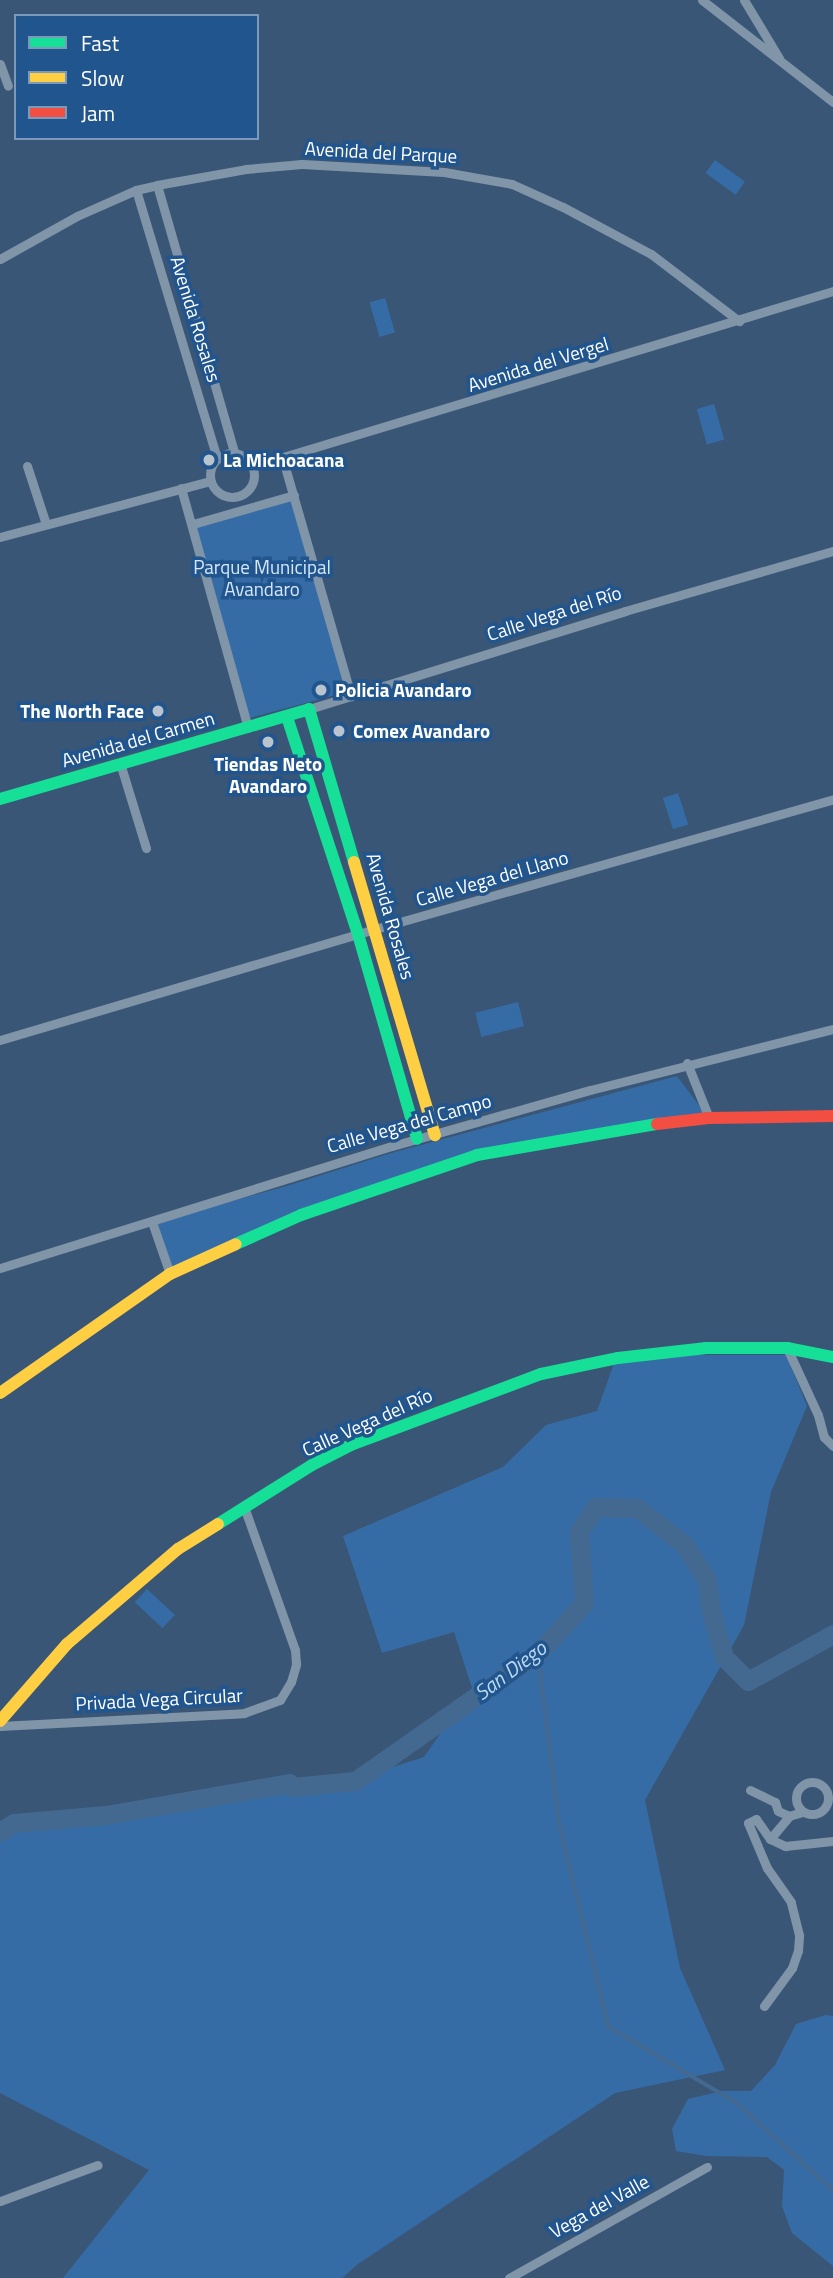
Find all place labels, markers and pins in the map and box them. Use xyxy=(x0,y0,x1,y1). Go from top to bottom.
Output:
place label: La Michoacana xyxy=(223,449,344,471)
marker: La Michoacana xyxy=(201,452,217,468)
place label: Policia Avandaro xyxy=(335,679,472,701)
marker: Policia Avandaro xyxy=(313,682,329,698)
place label: The North Face xyxy=(20,700,144,722)
marker: The North Face xyxy=(150,703,166,719)
place label: Comex Avandaro xyxy=(353,720,490,742)
marker: Comex Avandaro xyxy=(331,723,347,739)
marker: Tiendas Neto Avandaro xyxy=(260,734,276,750)
place label: Tiendas Neto Avandaro xyxy=(214,753,322,797)

